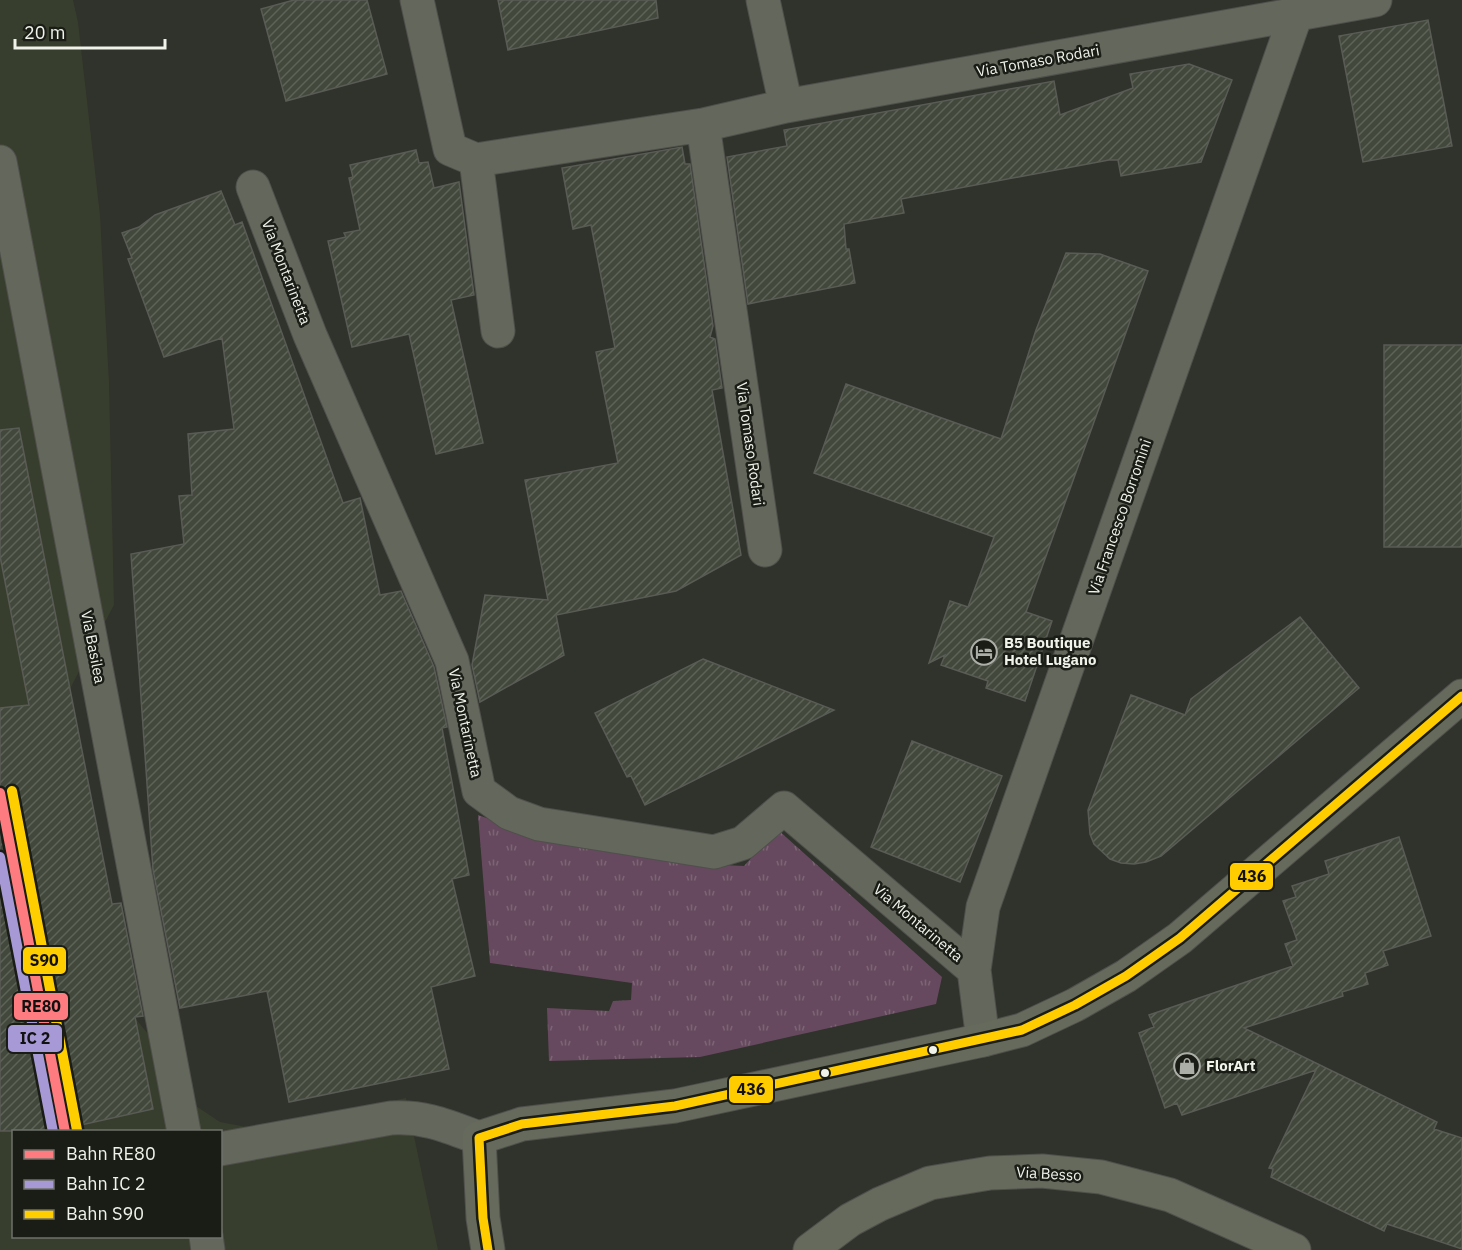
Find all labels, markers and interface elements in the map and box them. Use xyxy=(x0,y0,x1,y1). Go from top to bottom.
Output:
scale bar xyxy=(15,12,165,50)
text: 20 m xyxy=(24,21,66,44)
street label: Via Tomaso Rodari xyxy=(975,40,1101,81)
street label: Via Montarinetta xyxy=(258,216,315,327)
street label: Via Tomaso Rodari xyxy=(732,381,769,507)
street label: Via Francesco Borromini xyxy=(1084,436,1155,597)
street label: Via Basilea xyxy=(77,609,110,685)
place label: B5 Boutique Hotel Lugano xyxy=(1004,633,1096,669)
hotel icon: B5 Boutique Hotel Lugano xyxy=(969,637,999,667)
street label: Via Montarinetta xyxy=(445,667,486,779)
line badge: 436 xyxy=(1229,862,1274,891)
text: 436 xyxy=(1238,866,1267,886)
street label: Via Montarinetta xyxy=(870,880,967,966)
line badge: S90 xyxy=(22,946,67,975)
text: S90 xyxy=(29,950,59,970)
line badge: RE80 xyxy=(13,992,69,1021)
text: RE80 xyxy=(21,996,61,1016)
line badge: IC 2 xyxy=(7,1024,63,1053)
text: IC 2 xyxy=(20,1028,50,1048)
unlabelled marker xyxy=(927,1044,939,1056)
shop icon: FlorArt xyxy=(1172,1051,1202,1081)
place label: FlorArt xyxy=(1206,1056,1256,1075)
unlabelled marker xyxy=(819,1067,831,1079)
line badge: 436 xyxy=(728,1075,774,1104)
text: 436 xyxy=(737,1079,766,1099)
legend xyxy=(12,1130,222,1238)
text: Bahn RE80 xyxy=(66,1142,156,1165)
street label: Via Besso xyxy=(1016,1162,1082,1185)
text: Bahn IC 2 xyxy=(66,1172,146,1195)
text: Bahn S90 xyxy=(66,1202,144,1225)

